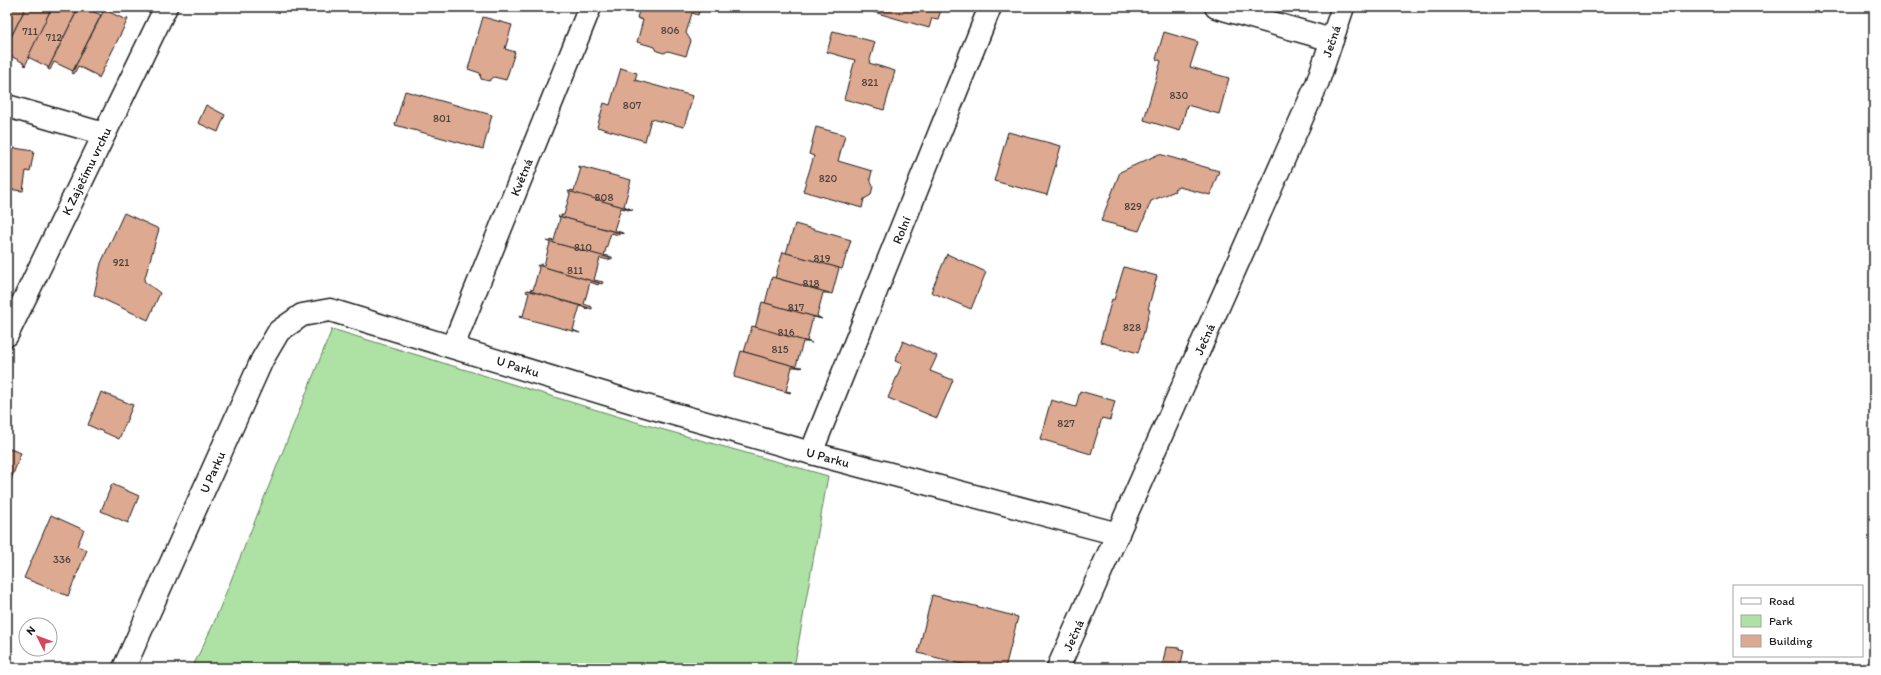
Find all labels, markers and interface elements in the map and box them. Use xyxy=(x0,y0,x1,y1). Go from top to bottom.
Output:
street label: Ječná xyxy=(1319,23,1344,59)
house number: 806 xyxy=(661,24,679,37)
house number: 711 xyxy=(22,25,38,38)
house number: 712 xyxy=(46,31,62,44)
house number: 821 xyxy=(862,76,878,89)
house number: 830 xyxy=(1170,89,1189,102)
house number: 807 xyxy=(623,99,642,112)
house number: 801 xyxy=(433,112,451,125)
street label: K Zaječímu vrchu xyxy=(59,125,114,218)
street label: Květná xyxy=(507,156,536,198)
house number: 820 xyxy=(819,172,838,185)
house number: 808 xyxy=(595,191,613,204)
house number: 829 xyxy=(1124,200,1142,213)
street label: Rolní xyxy=(889,214,914,246)
house number: 810 xyxy=(574,241,592,254)
house number: 819 xyxy=(814,252,831,265)
house number: 921 xyxy=(113,256,129,269)
house number: 811 xyxy=(567,264,583,277)
house number: 818 xyxy=(802,277,820,290)
house number: 817 xyxy=(788,301,805,314)
house number: 828 xyxy=(1123,321,1141,334)
street label: Ječná xyxy=(1191,321,1218,357)
house number: 816 xyxy=(778,326,795,339)
house number: 815 xyxy=(772,343,789,356)
street label: U Parku xyxy=(495,353,541,380)
house number: 827 xyxy=(1057,417,1075,430)
street label: U Parku xyxy=(805,445,851,470)
street label: U Parku xyxy=(197,449,228,495)
house number: 336 xyxy=(53,553,71,566)
legend xyxy=(1733,585,1863,657)
text: Road xyxy=(1769,594,1795,608)
text: Park xyxy=(1769,614,1793,628)
north arrow xyxy=(18,617,58,657)
street label: Ječná xyxy=(1060,617,1087,653)
text: N xyxy=(24,624,38,638)
text: Building xyxy=(1769,634,1813,648)

